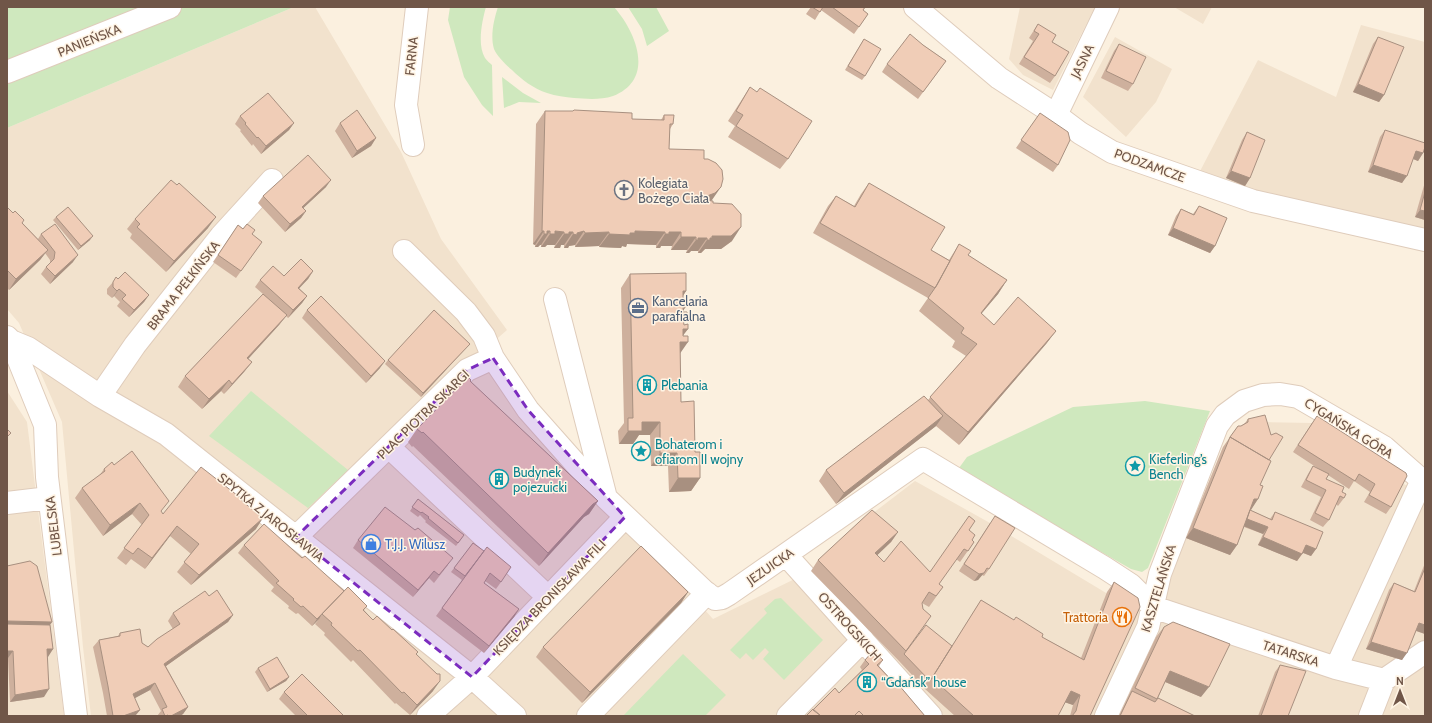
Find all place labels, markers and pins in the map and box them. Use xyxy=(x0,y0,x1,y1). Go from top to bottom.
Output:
place label: Kolegiata Bożego Ciała xyxy=(638,175,710,206)
church icon: Kolegiata Bożego Ciała xyxy=(613,179,635,201)
place label: Kancelaria parafialna xyxy=(652,293,709,324)
office icon: Kancelaria parafialna xyxy=(627,297,649,319)
building icon: Plebania xyxy=(636,374,658,396)
place label: Plebania xyxy=(661,377,709,393)
place label: Bohaterom i ofiarom II wojny xyxy=(655,436,744,468)
place icon: Bohaterom i ofiarom II wojny xyxy=(630,440,652,462)
place label: Kieferling’s Bench xyxy=(1149,451,1208,482)
place icon: Kieferling’s Bench xyxy=(1124,455,1146,477)
place label: Budynek pojezuicki xyxy=(513,464,567,496)
building icon: Budynek pojezuicki xyxy=(488,468,510,490)
shop icon: T.J.J. Wilusz xyxy=(360,533,382,555)
place label: T.J.J. Wilusz xyxy=(385,536,445,552)
restaurant icon: Trattoria xyxy=(1111,606,1133,628)
place label: Trattoria xyxy=(1063,609,1109,625)
building icon: “Gdańsk” house xyxy=(856,671,878,693)
place label: “Gdańsk” house xyxy=(881,674,967,690)

